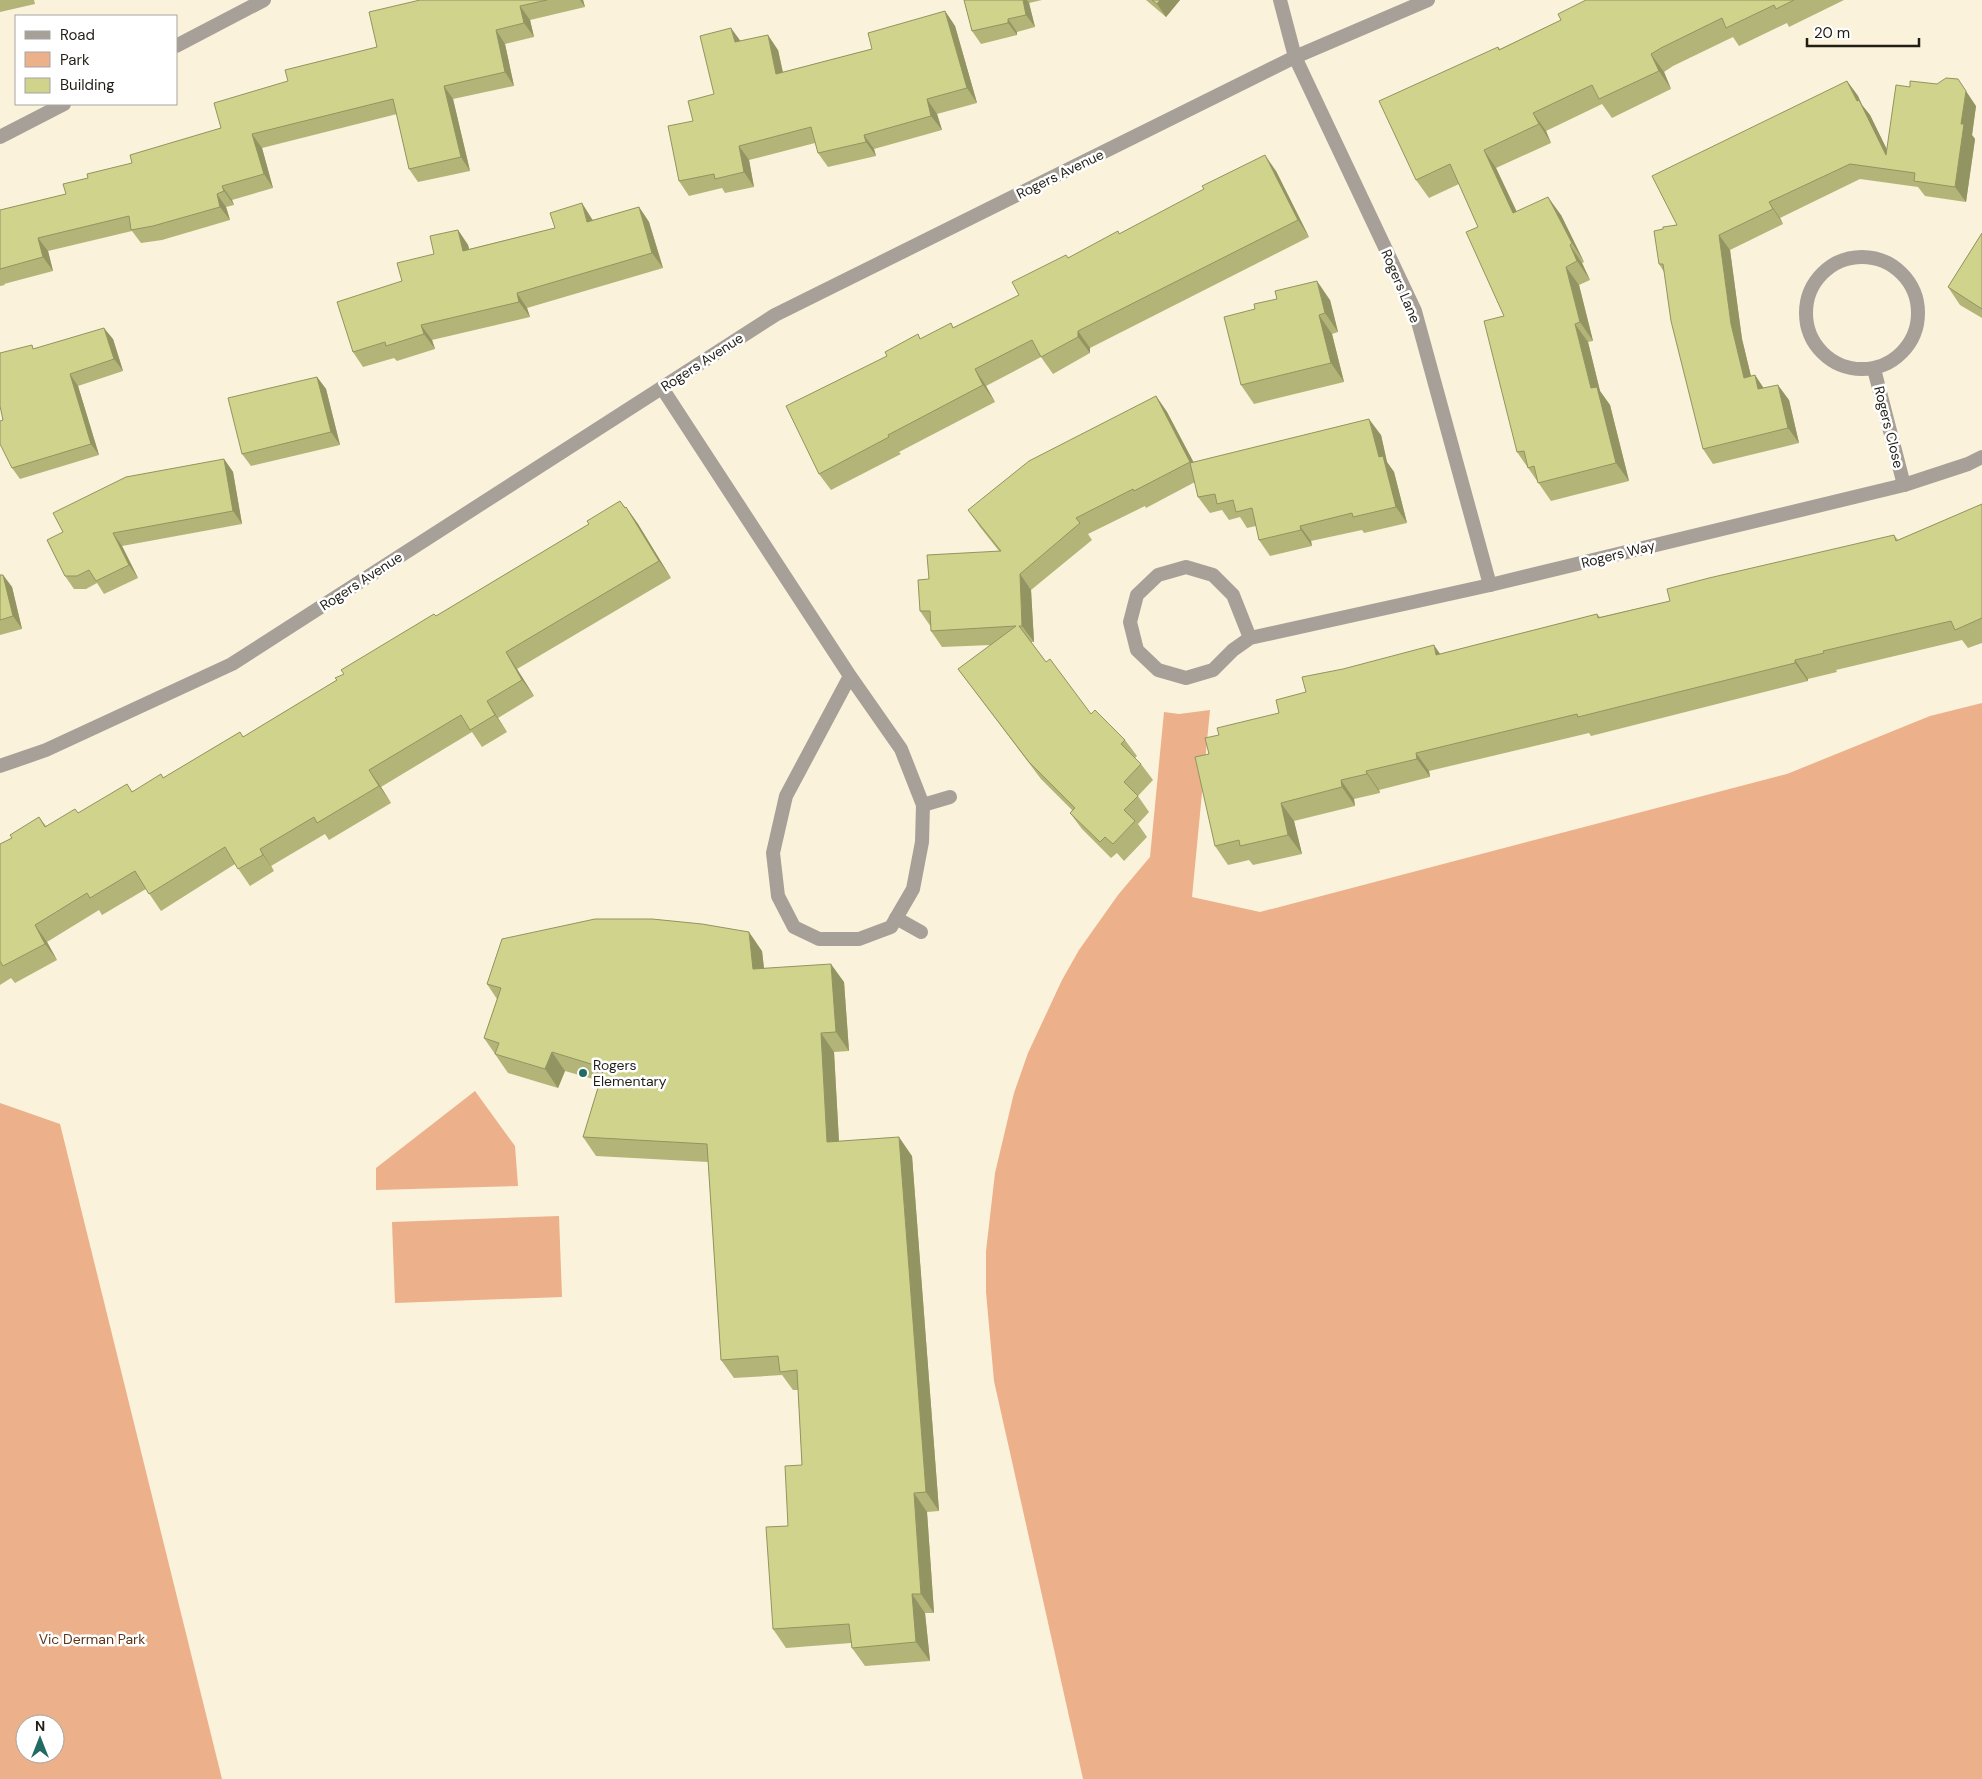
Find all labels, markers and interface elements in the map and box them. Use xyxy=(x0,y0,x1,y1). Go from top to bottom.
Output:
legend xyxy=(15,15,178,105)
scale bar xyxy=(1807,15,1920,47)
text: 20 m xyxy=(1814,23,1850,43)
text: Road xyxy=(60,25,95,45)
text: Park xyxy=(60,50,90,70)
text: Building xyxy=(60,75,115,95)
street label: Rogers Avenue xyxy=(1013,145,1107,203)
street label: Rogers Lane xyxy=(1377,246,1425,326)
street label: Rogers Avenue xyxy=(657,329,747,395)
street label: Rogers Close xyxy=(1870,384,1908,470)
street label: Rogers Way xyxy=(1579,536,1657,572)
street label: Rogers Avenue xyxy=(316,548,406,614)
place label: Rogers Elementary xyxy=(593,1056,667,1090)
marker: Rogers Elementary xyxy=(577,1067,589,1079)
park label: Vic Derman Park xyxy=(39,1630,145,1648)
north arrow xyxy=(15,1714,65,1764)
text: N xyxy=(35,1717,45,1735)

